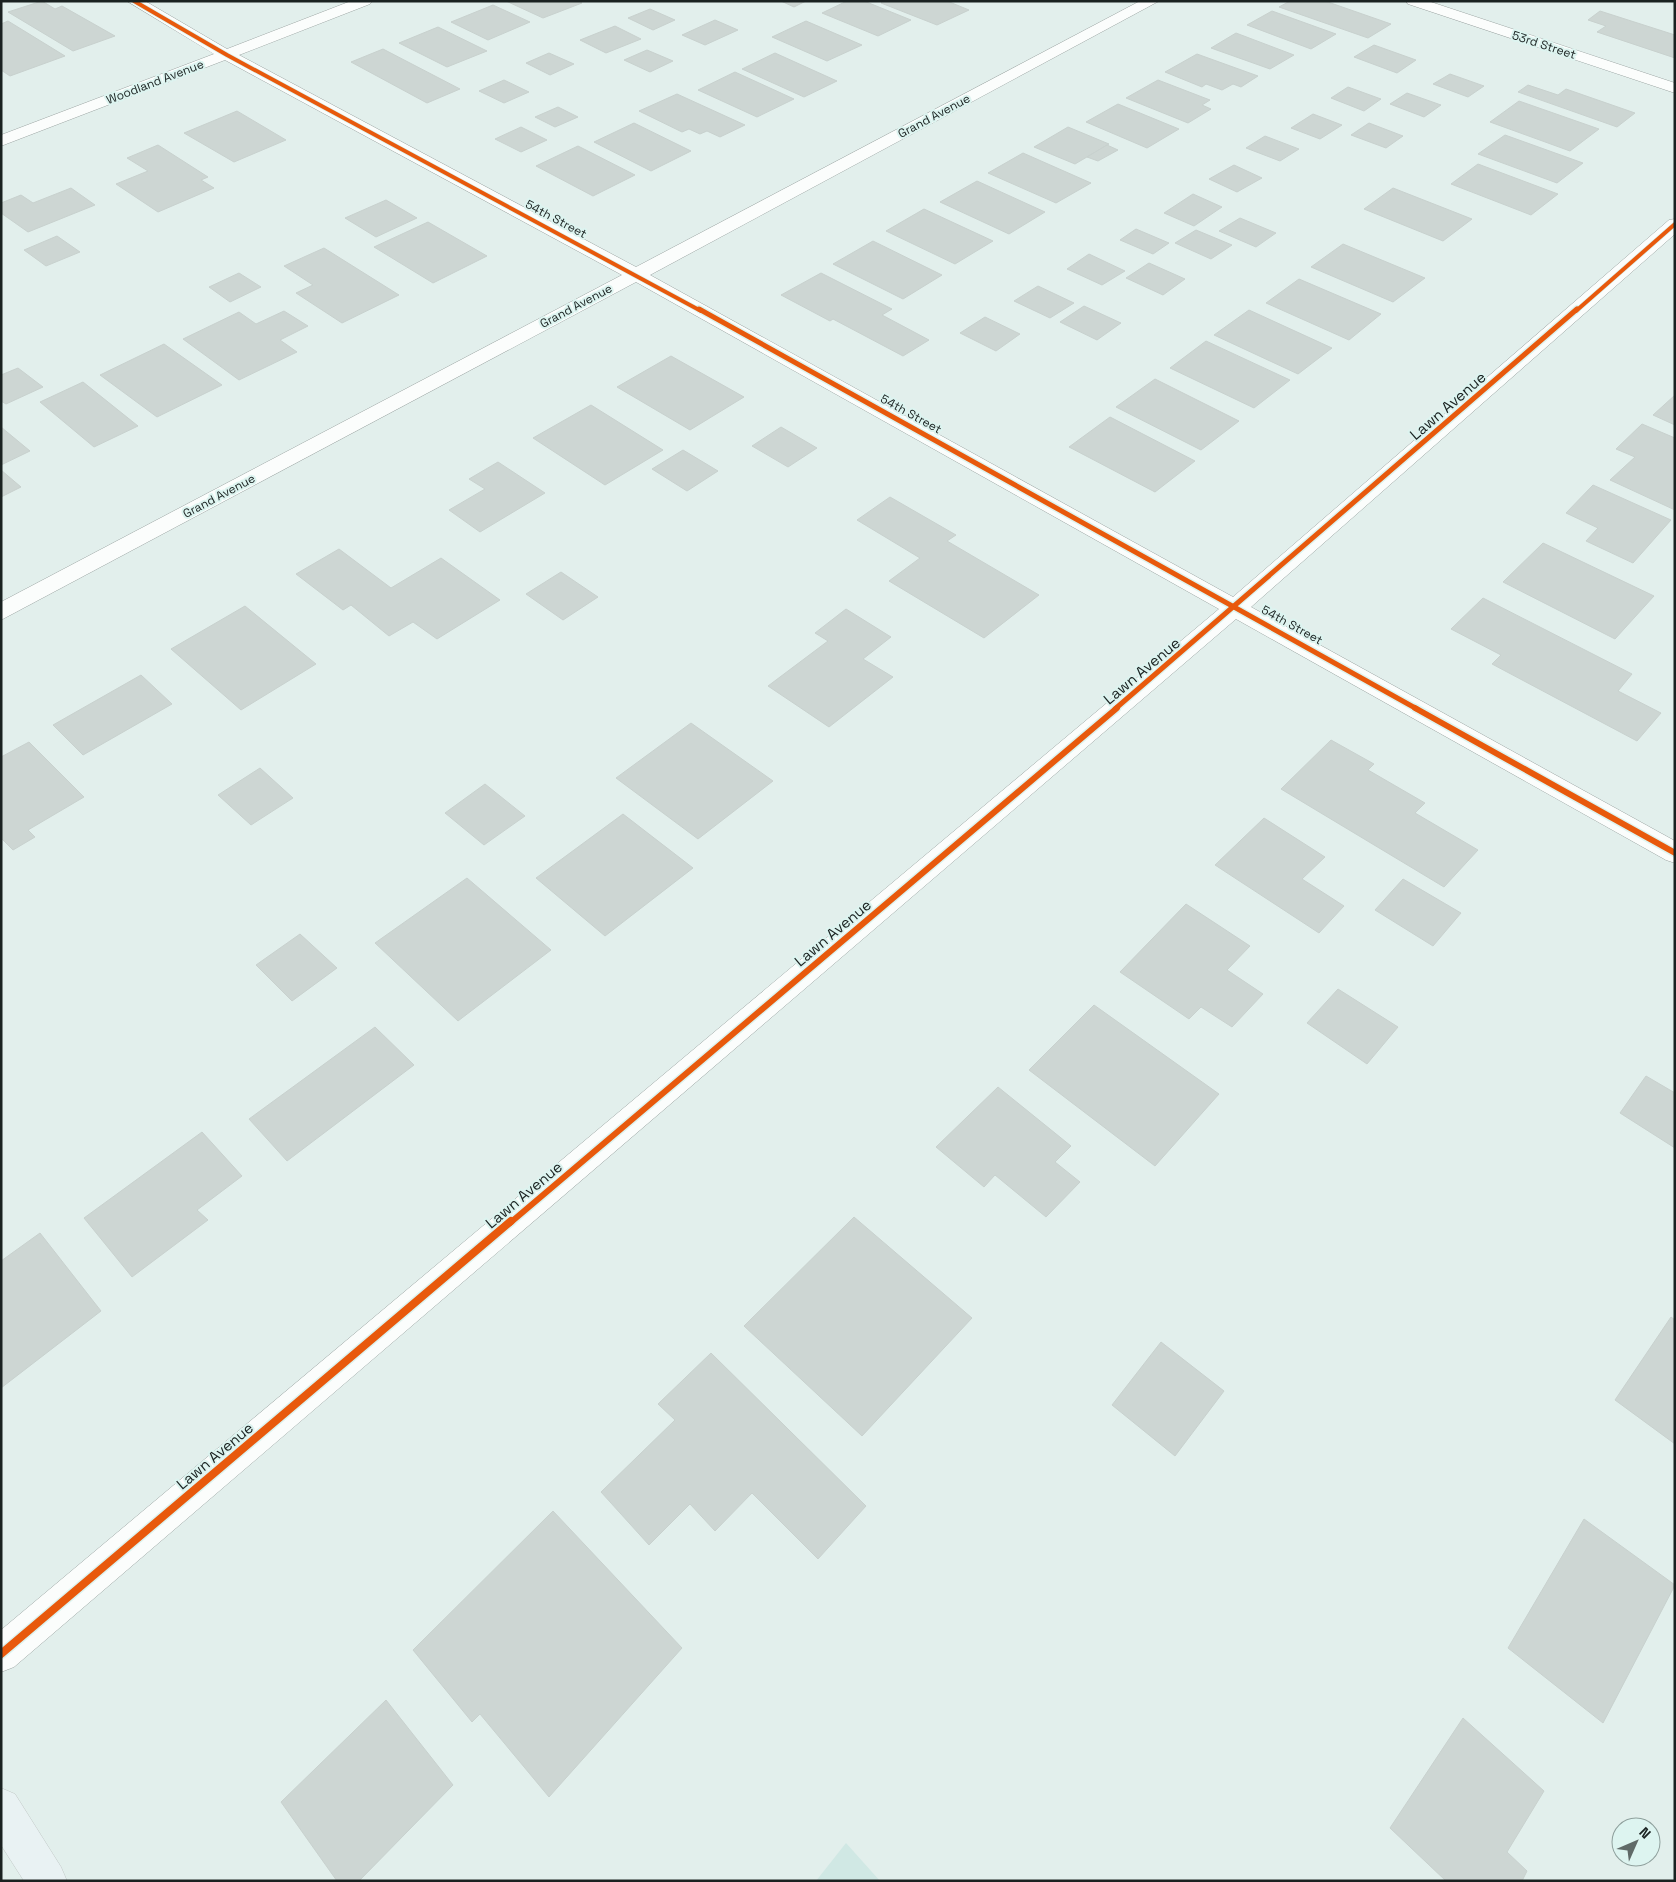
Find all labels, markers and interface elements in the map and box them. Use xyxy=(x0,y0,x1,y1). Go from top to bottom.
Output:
street label: 53rd Street xyxy=(1510,27,1578,63)
street label: Woodland Avenue xyxy=(104,56,206,108)
street label: Grand Avenue xyxy=(895,90,973,142)
street label: 54th Street xyxy=(523,196,589,242)
street label: Grand Avenue xyxy=(537,280,615,332)
street label: Lawn Avenue xyxy=(1406,367,1490,444)
street label: 54th Street xyxy=(878,391,944,437)
street label: Grand Avenue xyxy=(180,470,258,522)
street label: 54th Street xyxy=(1259,602,1325,648)
street label: Lawn Avenue xyxy=(1099,633,1184,708)
street label: Lawn Avenue xyxy=(790,895,875,970)
street label: Lawn Avenue xyxy=(481,1157,566,1232)
street label: Lawn Avenue xyxy=(172,1418,257,1493)
north arrow xyxy=(1611,1817,1661,1867)
text: N xyxy=(1636,1823,1655,1842)

